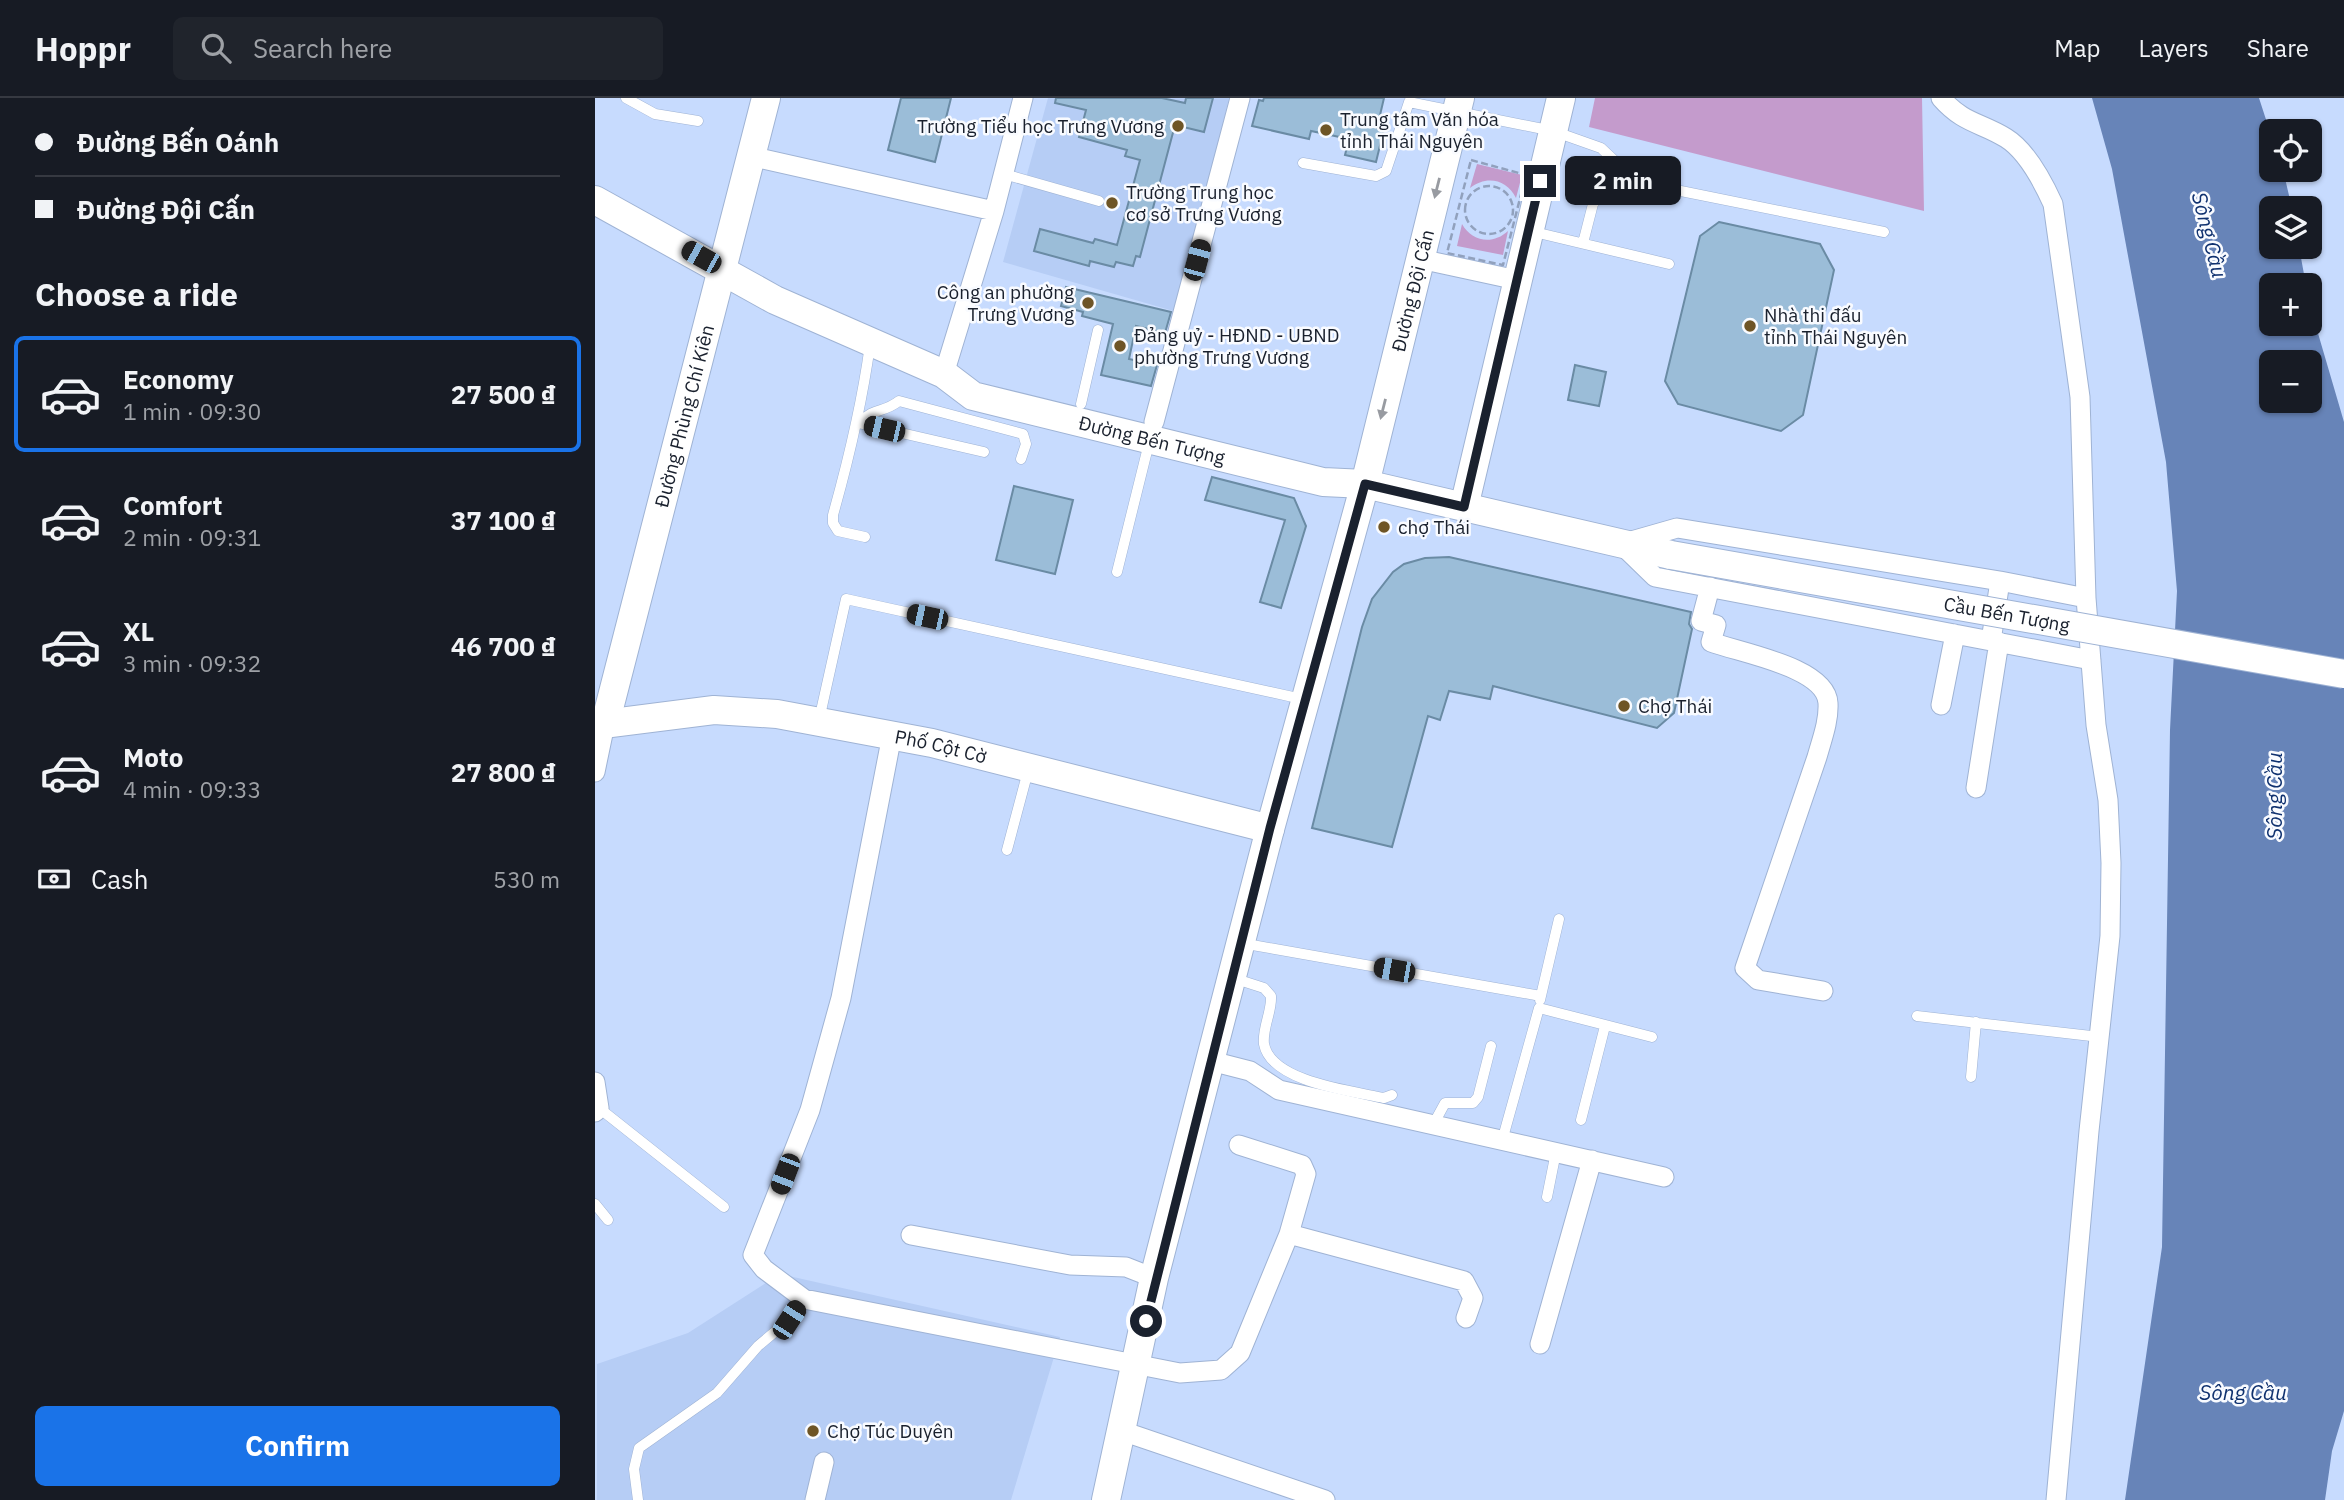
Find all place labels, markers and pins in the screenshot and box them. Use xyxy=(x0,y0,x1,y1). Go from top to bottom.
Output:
place label: Trung tâm Văn hóa tỉnh Thái Nguyên xyxy=(1340,107,1499,153)
place label: Trường Tiểu học Trưng Vương xyxy=(917,114,1164,138)
marker: Trường Tiểu học Trưng Vương xyxy=(1170,118,1186,134)
marker: Trung tâm Văn hóa tỉnh Thái Nguyên xyxy=(1318,122,1334,138)
place label: Trường Trung học cơ sở Trưng Vương xyxy=(1126,180,1281,226)
marker: Trường Trung học cơ sở Trưng Vương xyxy=(1104,195,1120,211)
place label: Công an phường Trưng Vương xyxy=(937,280,1074,326)
marker: Công an phường Trưng Vương xyxy=(1080,295,1096,311)
place label: Nhà thi đấu tỉnh Thái Nguyên xyxy=(1764,303,1907,349)
marker: Nhà thi đấu tỉnh Thái Nguyên xyxy=(1742,318,1758,334)
place label: Đảng uỷ - HĐND - UBND phường Trưng Vương xyxy=(1134,323,1340,369)
marker: Đảng uỷ - HĐND - UBND phường Trưng Vương xyxy=(1112,338,1128,354)
place label: chợ Thái xyxy=(1398,515,1470,539)
marker: chợ Thái xyxy=(1376,519,1392,535)
place label: Chợ Thái xyxy=(1638,694,1712,718)
marker: Chợ Thái xyxy=(1616,698,1632,714)
place label: Chợ Túc Duyên xyxy=(827,1419,954,1443)
marker: Chợ Túc Duyên xyxy=(805,1423,821,1439)

